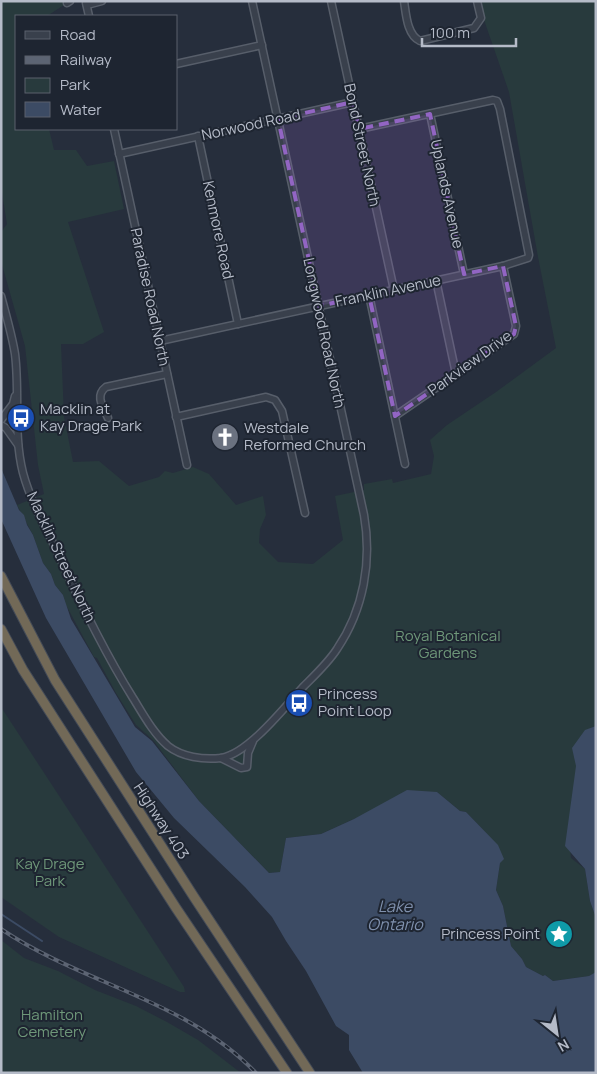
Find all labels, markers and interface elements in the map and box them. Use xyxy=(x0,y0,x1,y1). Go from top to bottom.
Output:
legend xyxy=(15,15,178,130)
scale bar xyxy=(422,15,516,47)
text: 100 m xyxy=(430,22,470,43)
text: Road xyxy=(60,24,96,45)
text: Railway xyxy=(60,49,112,70)
text: Park xyxy=(60,74,90,95)
street label: Bond Street North xyxy=(339,81,386,208)
text: Water xyxy=(60,99,102,120)
street label: Norwood Road xyxy=(199,104,302,145)
street label: Uplands Avenue xyxy=(426,137,469,251)
street label: Kenmore Road xyxy=(198,179,239,281)
street label: Paradise Road North xyxy=(126,226,175,368)
street label: Longwood Road North xyxy=(298,256,351,410)
street label: Franklin Avenue xyxy=(333,269,443,312)
street label: Parkview Drive xyxy=(423,325,516,400)
place label: Macklin at Kay Drage Park xyxy=(40,398,142,436)
bus stop icon: Macklin at Kay Drage Park xyxy=(6,403,36,433)
place label: Westdale Reformed Church xyxy=(244,417,366,455)
church icon: Westdale Reformed Church xyxy=(210,422,240,452)
street label: Macklin Street North xyxy=(22,488,101,626)
park label: Royal Botanical Gardens xyxy=(395,625,501,663)
place label: Princess Point Loop xyxy=(318,683,392,721)
bus stop icon: Princess Point Loop xyxy=(284,688,314,718)
street label: Highway 403 xyxy=(129,778,194,863)
park label: Kay Drage Park xyxy=(16,853,85,891)
water label: Lake Ontario xyxy=(367,895,424,935)
place icon: Princess Point xyxy=(544,919,574,949)
place label: Princess Point xyxy=(441,923,540,944)
park label: Hamilton Cemetery xyxy=(18,1004,86,1042)
north arrow xyxy=(532,1009,582,1059)
text: N xyxy=(555,1035,573,1056)

